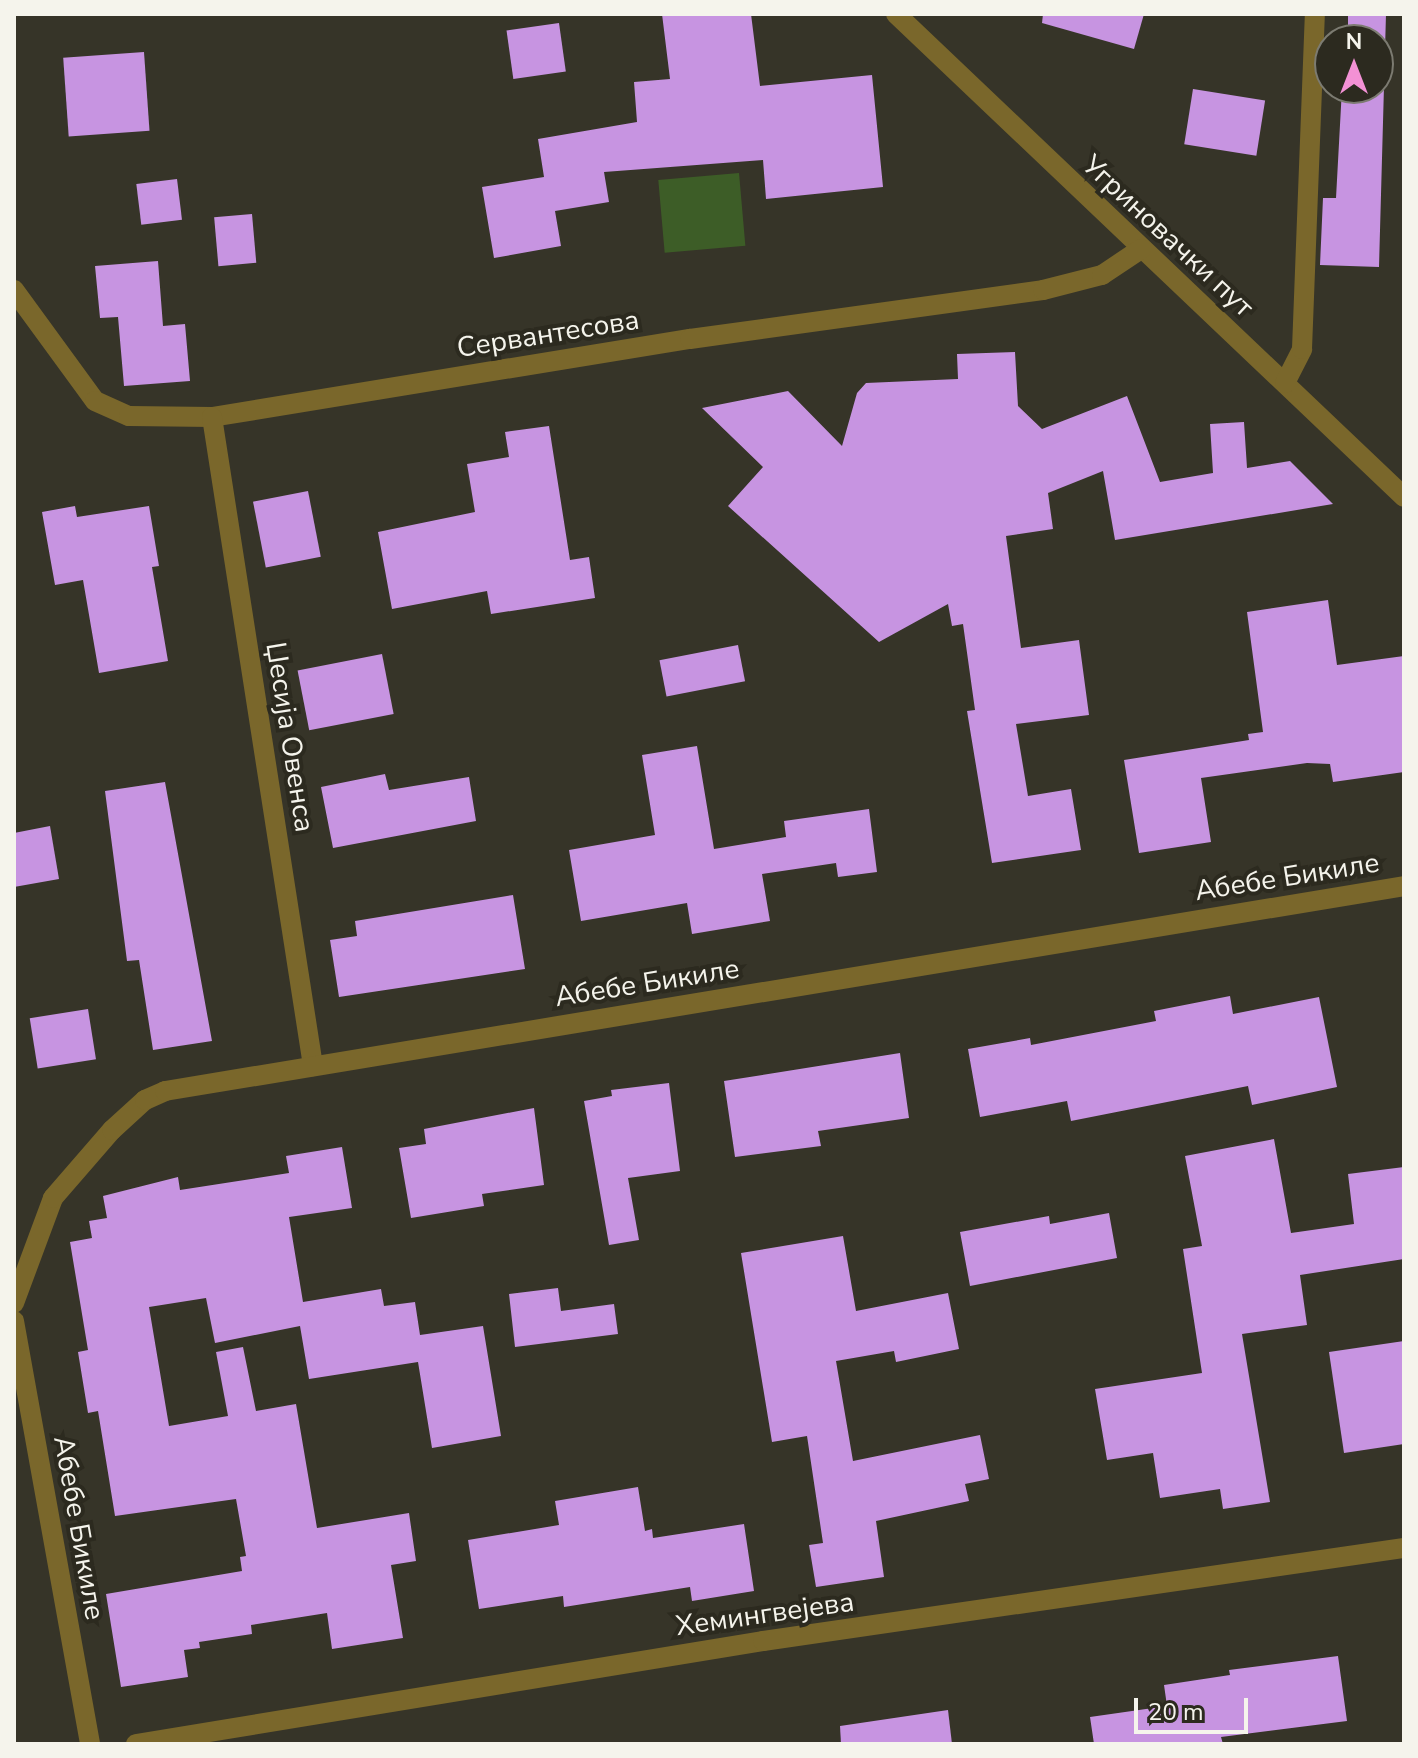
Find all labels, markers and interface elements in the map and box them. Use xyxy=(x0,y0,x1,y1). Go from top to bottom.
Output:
north arrow xyxy=(1314,24,1394,104)
text: N xyxy=(1346,27,1362,57)
street label: Угриновачки пут xyxy=(1075,148,1261,324)
street label: Сервантесова xyxy=(454,303,642,365)
street label: Џесија Овенса xyxy=(258,640,322,834)
street label: Абебе Бикиле xyxy=(1192,846,1382,908)
street label: Абебе Бикиле xyxy=(552,952,742,1014)
street label: Абебе Бикиле xyxy=(46,1433,112,1623)
street label: Хемингвејева xyxy=(674,1585,856,1643)
scale bar xyxy=(1138,1682,1252,1732)
text: 20 m xyxy=(1148,1696,1204,1728)

